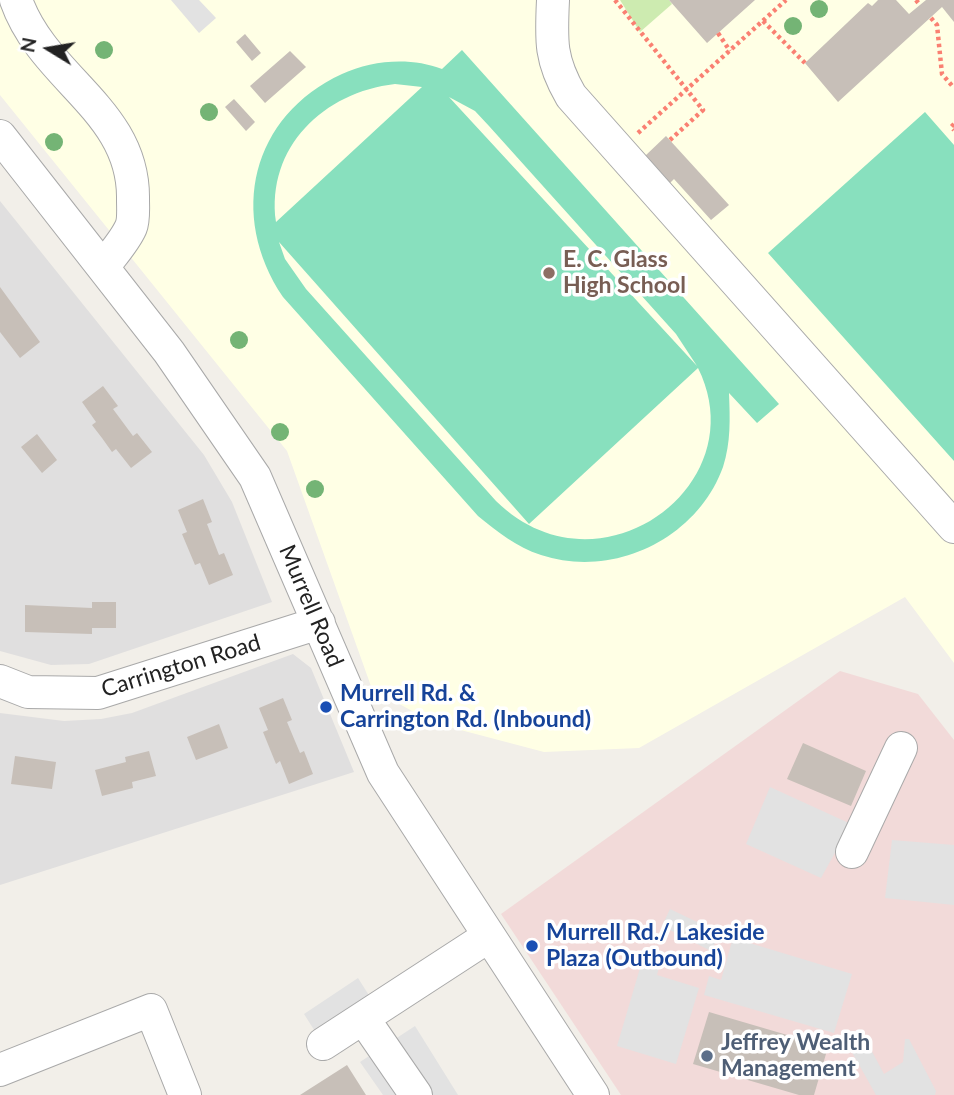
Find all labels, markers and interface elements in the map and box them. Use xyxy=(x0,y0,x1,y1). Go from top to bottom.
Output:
north arrow xyxy=(14,14,84,84)
text: N xyxy=(15,36,41,54)
place label: E. C. Glass High School xyxy=(563,246,686,300)
marker: E. C. Glass High School xyxy=(541,265,557,281)
street label: Murrell Road xyxy=(273,541,349,671)
street label: Carrington Road xyxy=(98,629,264,703)
place label: Murrell Rd. & Carrington Rd. (Inbound) xyxy=(340,680,591,734)
marker: Murrell Rd. & Carrington Rd. (Inbound) xyxy=(318,699,334,715)
place label: Murrell Rd./ Lakeside Plaza (Outbound) xyxy=(546,919,765,973)
marker: Murrell Rd./ Lakeside Plaza (Outbound) xyxy=(524,938,540,954)
place label: Jeffrey Wealth Management xyxy=(721,1029,870,1083)
marker: Jeffrey Wealth Management xyxy=(699,1048,715,1064)

